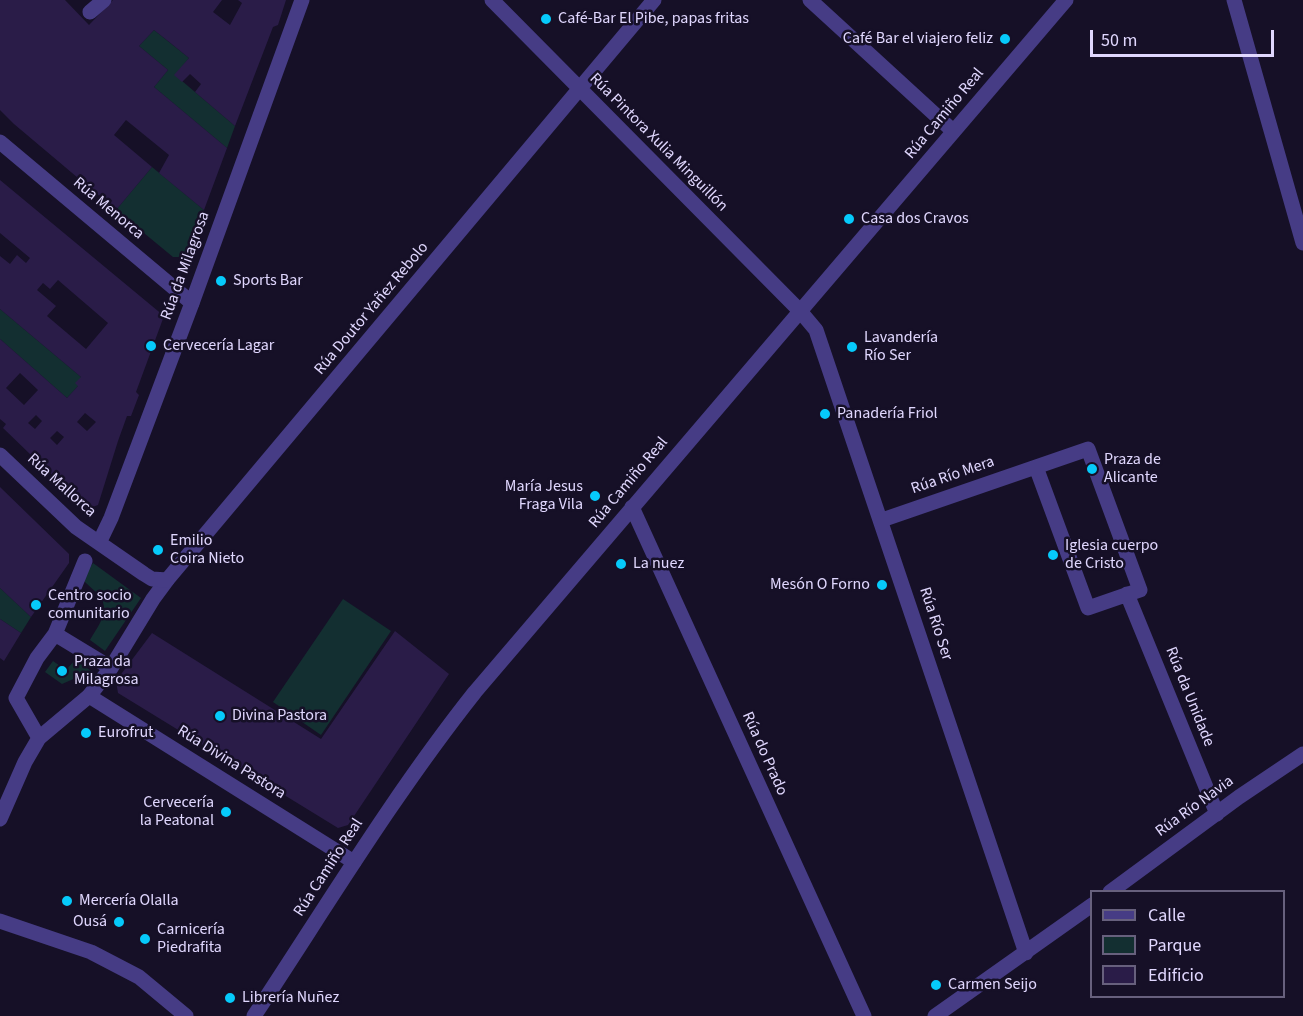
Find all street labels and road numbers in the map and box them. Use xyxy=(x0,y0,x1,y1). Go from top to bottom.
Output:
street label: Rúa Camiño Real xyxy=(901,65,989,163)
street label: Rúa Pintora Xulia Minguillón xyxy=(585,70,731,216)
street label: Rúa Menorca xyxy=(69,174,147,244)
street label: Rúa da Milagrosa xyxy=(158,209,214,323)
street label: Rúa Doutor Yañez Rebolo xyxy=(311,239,433,379)
street label: Rúa Camiño Real xyxy=(585,434,673,532)
street label: Rúa Mallorca xyxy=(23,450,99,522)
street label: Rúa Río Mera xyxy=(909,453,997,499)
street label: Rúa Río Ser xyxy=(914,585,956,663)
street label: Rúa da Unidade xyxy=(1160,644,1218,750)
street label: Rúa do Prado xyxy=(737,709,791,799)
street label: Rúa Divina Pastora xyxy=(173,722,289,804)
street label: Rúa Río Navia xyxy=(1152,772,1238,842)
street label: Rúa Camiño Real xyxy=(290,815,368,921)

